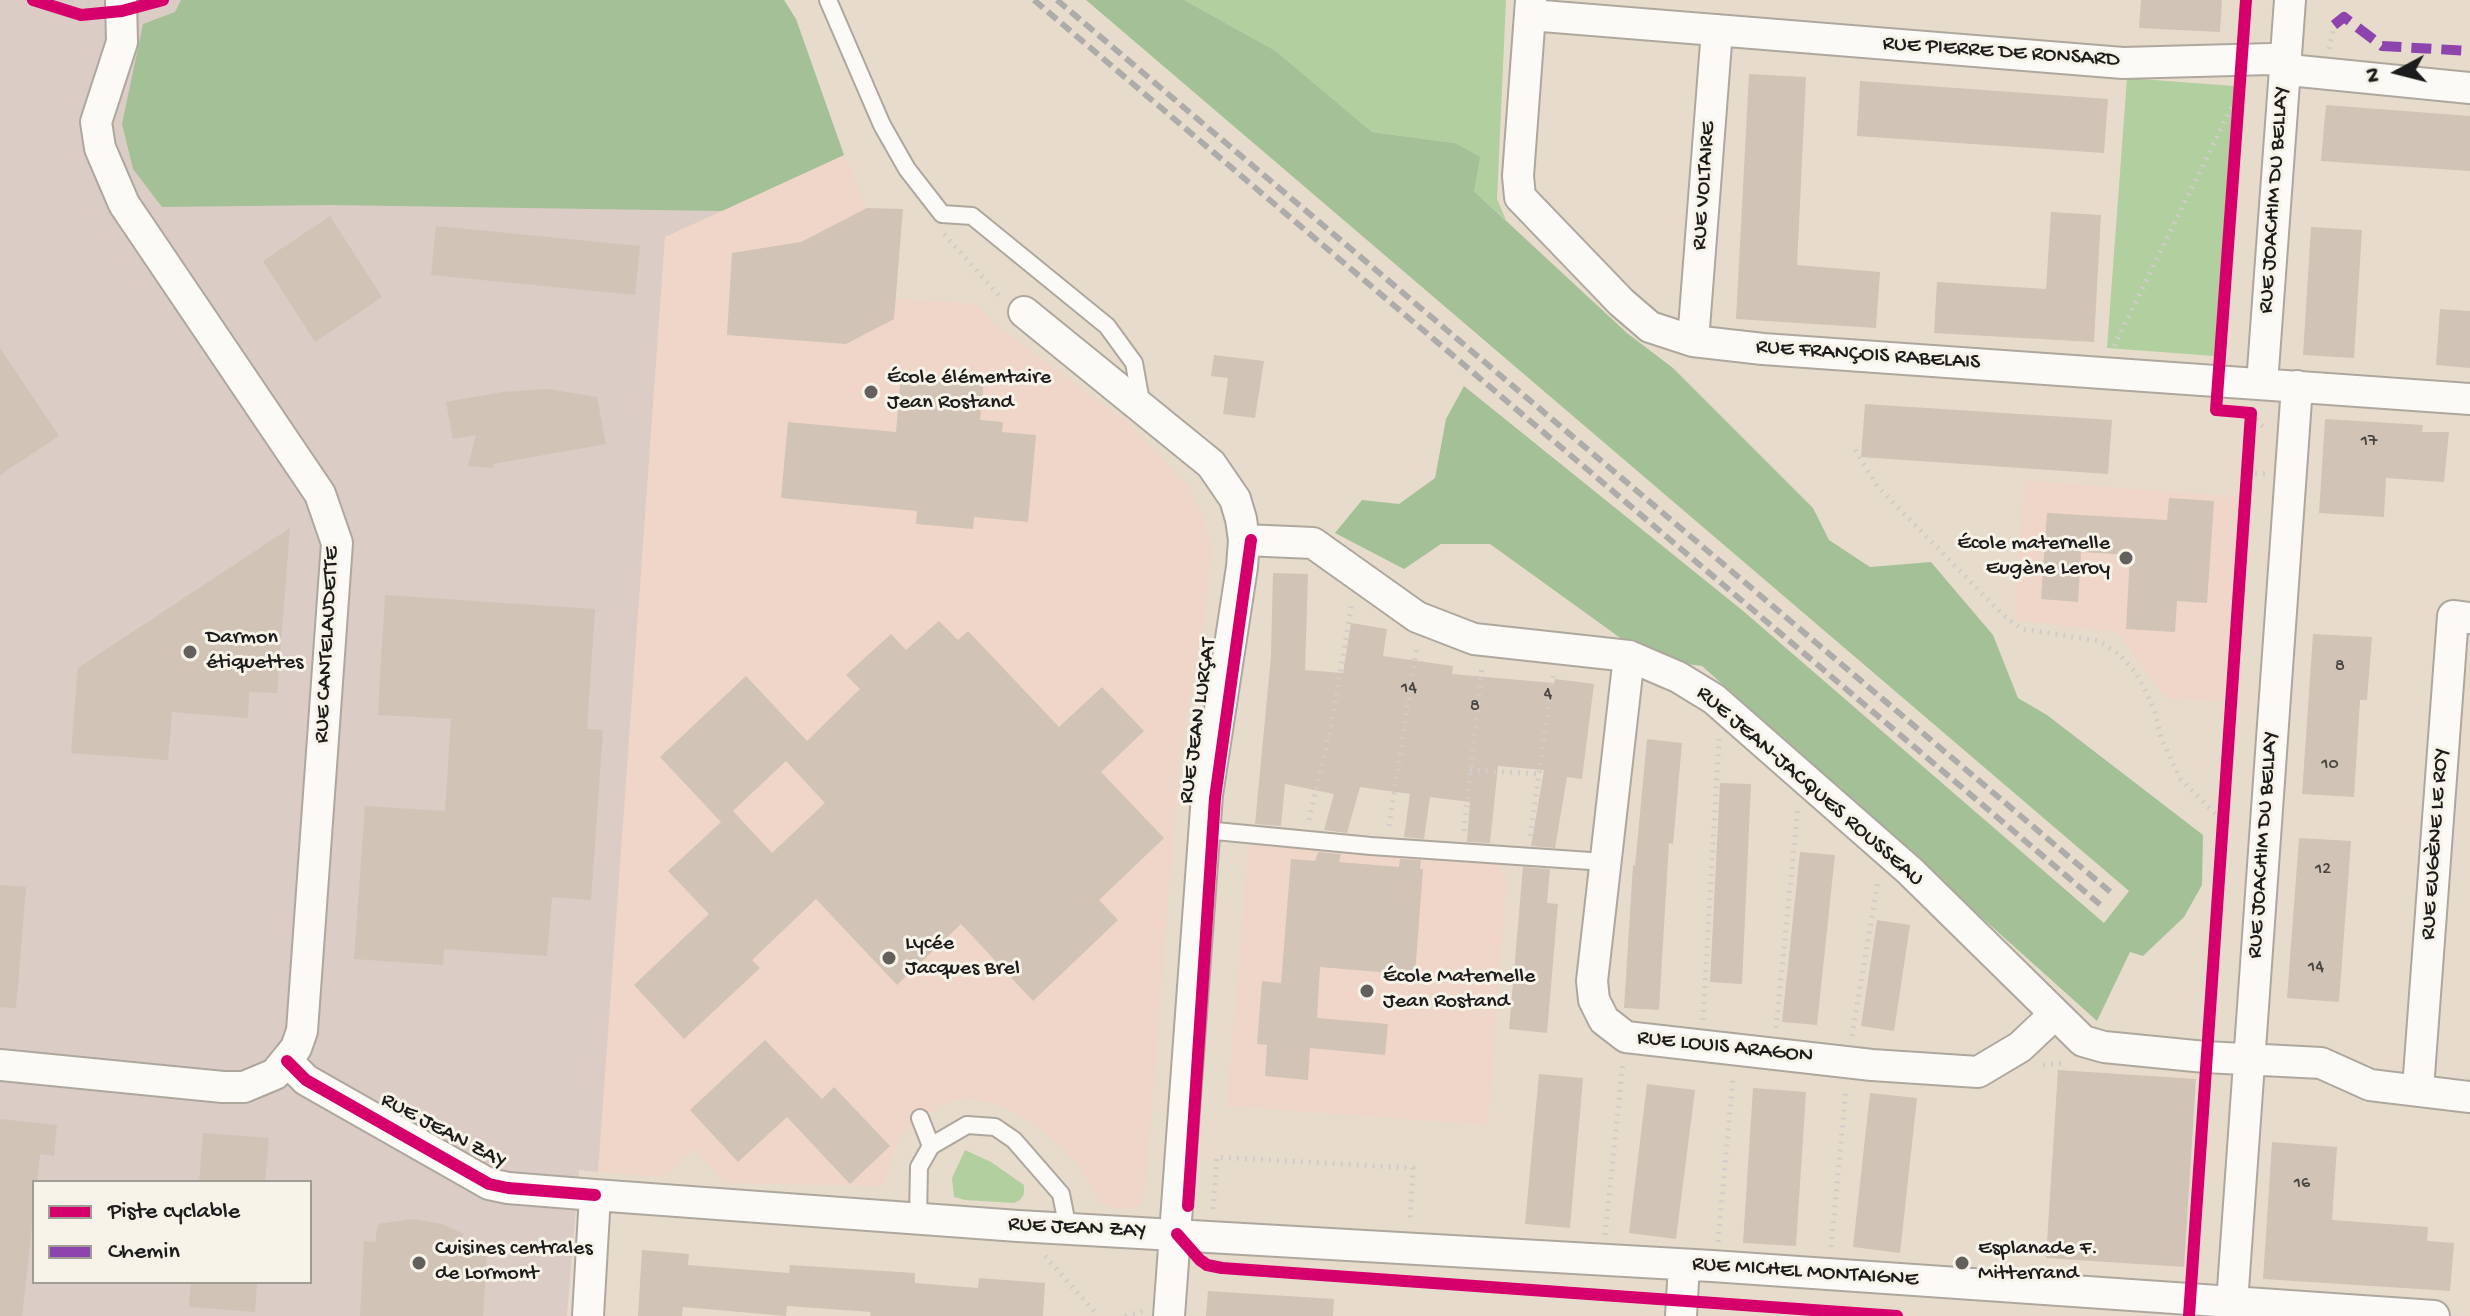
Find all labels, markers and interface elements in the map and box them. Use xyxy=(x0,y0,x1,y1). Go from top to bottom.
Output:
street label: RUE PIERRE DE RONSARD xyxy=(1882,32,2120,74)
north arrow xyxy=(2358,32,2438,112)
text: N xyxy=(2360,66,2388,84)
street label: RUE JOACHIM DU BELLAY xyxy=(2254,85,2296,315)
street label: RUE VOLTAIRE xyxy=(1687,121,1723,251)
street label: RUE FRANÇOIS RABELAIS xyxy=(1755,335,1981,377)
place label: École élémentaire Jean Rostand xyxy=(887,366,1051,418)
marker: École élémentaire Jean Rostand xyxy=(862,383,880,401)
house number: 17 xyxy=(2361,431,2377,453)
place label: École maternelle Eugène Leroy xyxy=(1957,532,2110,584)
street label: RUE CANTELAUDETTE xyxy=(310,546,346,744)
marker: École maternelle Eugène Leroy xyxy=(2117,549,2135,567)
place label: Darmon étiquettes xyxy=(206,626,303,678)
street label: RUE JEAN LURÇAT xyxy=(1174,637,1224,805)
marker: Darmon étiquettes xyxy=(181,643,199,661)
house number: 8 xyxy=(2335,656,2345,678)
house number: 14 xyxy=(1401,678,1417,700)
street label: RUE JEAN-JACQUES ROUSSEAU xyxy=(1690,681,1928,893)
house number: 4 xyxy=(1544,684,1552,706)
house number: 8 xyxy=(1470,696,1480,718)
street label: RUE JOACHIM DU BELLAY xyxy=(2243,730,2285,960)
street label: RUE EUGÈNE LE ROY xyxy=(2416,747,2456,941)
house number: 10 xyxy=(2321,754,2339,776)
house number: 12 xyxy=(2315,859,2331,881)
place label: Lycée Jacques Brel xyxy=(905,932,1020,984)
marker: Lycée Jacques Brel xyxy=(880,949,898,967)
house number: 14 xyxy=(2308,957,2324,979)
place label: École Maternelle Jean Rostand xyxy=(1383,965,1535,1016)
marker: École Maternelle Jean Rostand xyxy=(1358,982,1376,1000)
street label: RUE LOUIS ARAGON xyxy=(1636,1026,1814,1070)
street label: RUE JEAN ZAY xyxy=(376,1088,510,1176)
house number: 16 xyxy=(2294,1173,2310,1195)
legend xyxy=(32,1180,312,1284)
text: Piste cyclable xyxy=(108,1198,240,1227)
street label: RUE JEAN ZAY xyxy=(1007,1212,1147,1246)
place label: Cuisines centrales de Lormont xyxy=(435,1237,593,1288)
place label: Esplanade F. Mitterrand xyxy=(1978,1237,2098,1288)
text: Chemin xyxy=(108,1238,180,1267)
street label: RUE MICHEL MONTAIGNE xyxy=(1691,1252,1919,1294)
marker: Cuisines centrales de Lormont xyxy=(410,1254,428,1272)
marker: Esplanade F. Mitterrand xyxy=(1953,1254,1971,1272)

